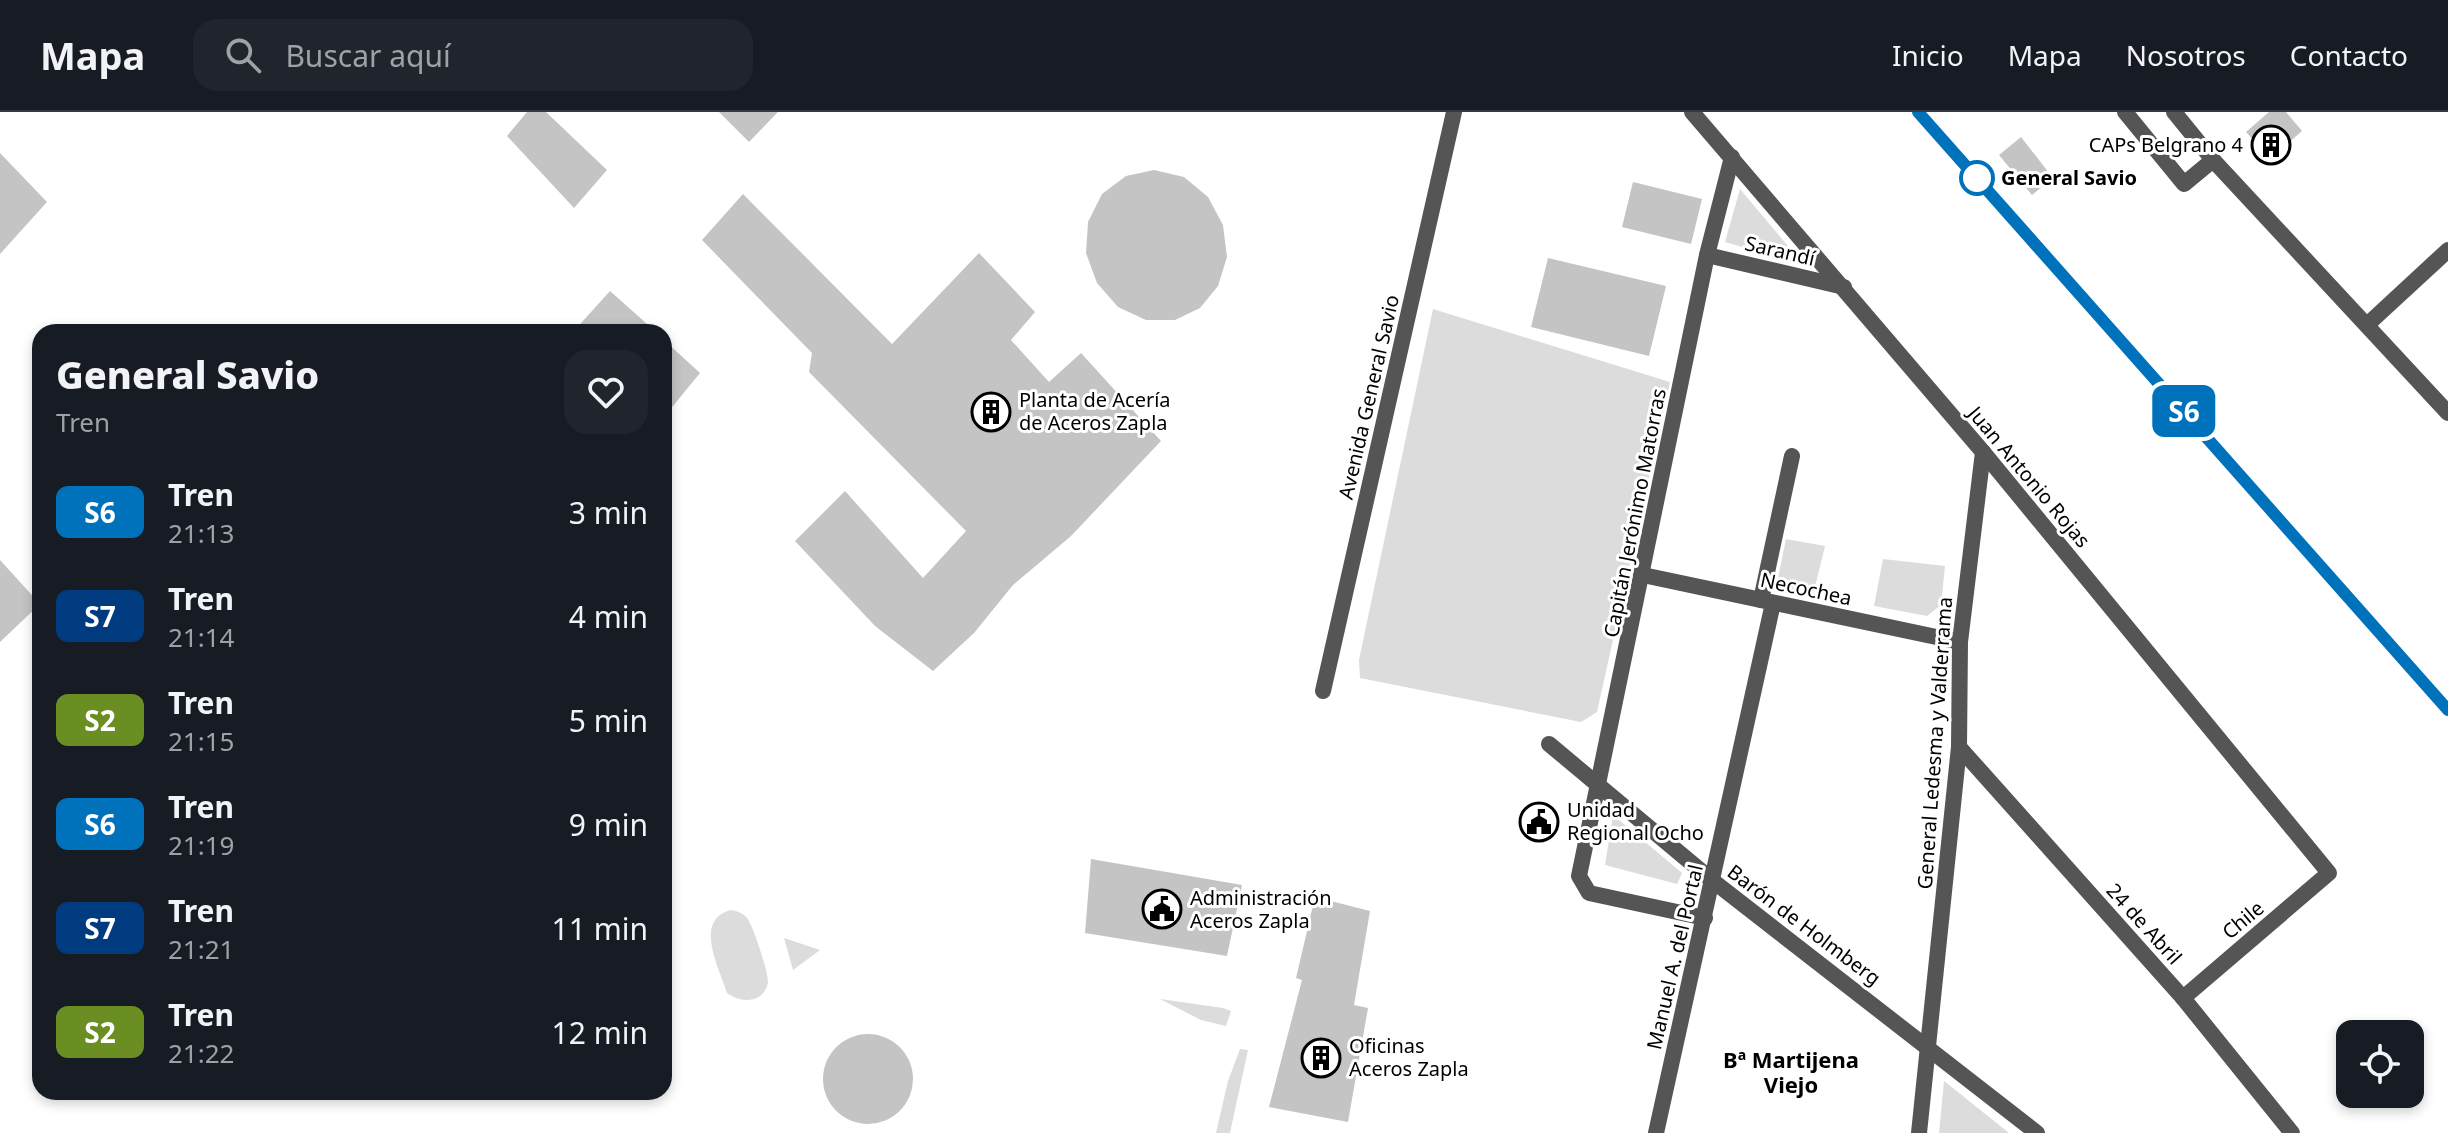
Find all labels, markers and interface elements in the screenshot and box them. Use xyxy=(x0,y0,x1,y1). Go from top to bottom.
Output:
search box xyxy=(193,19,753,91)
text: Mapa xyxy=(40,29,145,81)
icon: search xyxy=(221,33,265,77)
text: Buscar aquí xyxy=(285,35,451,76)
text: Inicio xyxy=(1892,36,1964,74)
text: Mapa xyxy=(2008,36,2082,74)
text: Nosotros xyxy=(2126,36,2246,74)
text: Contacto xyxy=(2290,36,2408,74)
building icon: CAPs Belgrano 4 xyxy=(2250,124,2292,166)
place label: CAPs Belgrano 4 xyxy=(2089,131,2244,158)
marker: General Savio xyxy=(1960,161,1994,195)
place label: General Savio xyxy=(2001,164,2137,191)
street label: Sarandí xyxy=(1742,229,1819,272)
street label: Avenida General Savio xyxy=(1332,292,1405,502)
text: General Savio xyxy=(56,348,319,400)
button: heart xyxy=(564,350,648,434)
line badge: S6 xyxy=(2148,385,2220,437)
place label: Planta de Acería de Aceros Zapla xyxy=(1019,386,1171,436)
street label: Capitán Jerónimo Matorras xyxy=(1597,386,1672,640)
building icon: Planta de Acería de Aceros Zapla xyxy=(970,391,1012,433)
text: S6 xyxy=(2168,392,2200,430)
street label: Juan Antonio Rojas xyxy=(1961,399,2096,553)
text: Tren xyxy=(56,404,110,440)
text: Tren xyxy=(168,474,234,515)
text: 3 min xyxy=(569,492,648,533)
text: S6 xyxy=(84,493,116,531)
text: 21:13 xyxy=(168,515,234,551)
street label: Necochea xyxy=(1758,566,1854,611)
text: Tren xyxy=(168,578,234,619)
text: 4 min xyxy=(569,596,648,637)
street label: General Ledesma y Valderrama xyxy=(1911,596,1958,890)
text: S7 xyxy=(84,597,116,635)
text: 21:14 xyxy=(168,619,234,655)
text: Tren xyxy=(168,682,234,723)
text: 5 min xyxy=(569,700,648,741)
text: S2 xyxy=(84,701,116,739)
text: 21:15 xyxy=(168,723,234,759)
text: Tren xyxy=(168,786,234,827)
place label: Unidad Regional Ocho xyxy=(1567,796,1704,846)
public building icon: Unidad Regional Ocho xyxy=(1518,801,1560,843)
text: 9 min xyxy=(569,804,648,845)
text: S6 xyxy=(84,805,116,843)
text: 21:19 xyxy=(168,827,234,863)
street label: Barón de Holmberg xyxy=(1722,858,1886,991)
street label: Manuel A. del Portal xyxy=(1640,862,1709,1052)
street label: 24 de Abril xyxy=(2101,877,2188,970)
place label: Administración Aceros Zapla xyxy=(1190,884,1332,934)
public building icon: Administración Aceros Zapla xyxy=(1141,888,1183,930)
text: Tren xyxy=(168,890,234,931)
street label: Chile xyxy=(2216,894,2269,945)
text: 11 min xyxy=(552,908,648,949)
text: S7 xyxy=(84,909,116,947)
text: 21:21 xyxy=(168,931,234,967)
text: Tren xyxy=(168,994,234,1035)
text: 12 min xyxy=(552,1012,648,1053)
text: S2 xyxy=(84,1013,116,1051)
map controls xyxy=(2336,1020,2424,1108)
button: locate xyxy=(2336,1020,2424,1108)
place label: Oficinas Aceros Zapla xyxy=(1349,1032,1469,1082)
text: 21:22 xyxy=(168,1035,234,1071)
building icon: Oficinas Aceros Zapla xyxy=(1300,1037,1342,1079)
district label: Bª Martijena Viejo xyxy=(1723,1044,1859,1099)

